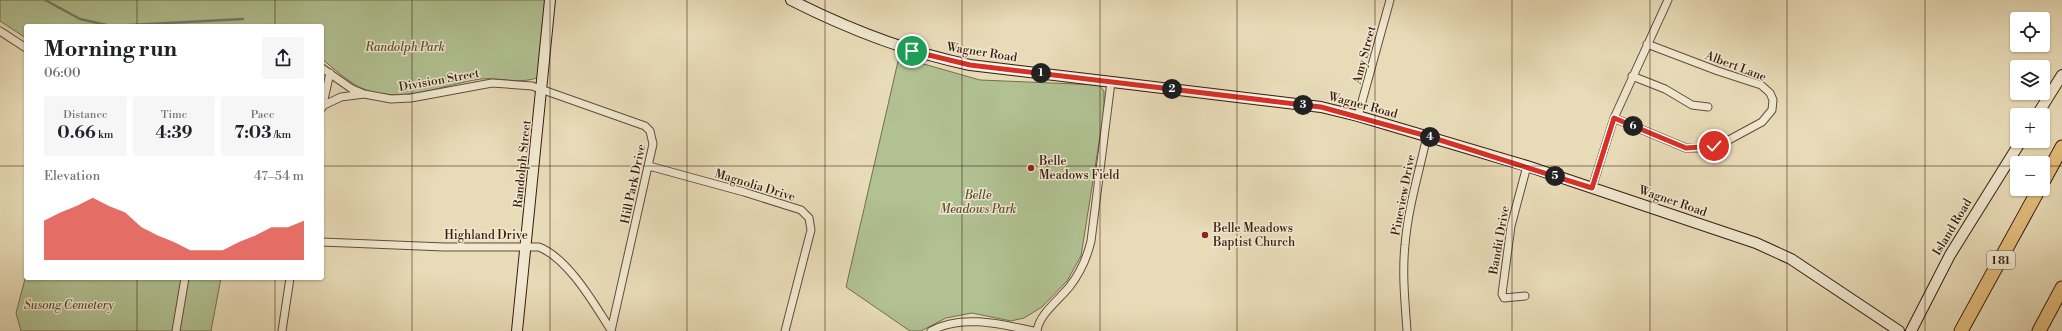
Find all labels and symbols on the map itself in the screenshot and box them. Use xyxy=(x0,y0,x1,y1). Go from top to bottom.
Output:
street label: Amy Street xyxy=(1349,24,1380,87)
pin xyxy=(895,34,929,68)
street label: Wagner Road xyxy=(945,39,1018,65)
park label: Randolph Park xyxy=(364,40,445,55)
street label: Albert Lane xyxy=(1702,48,1768,85)
pin: 1 xyxy=(1031,63,1051,83)
street label: Division Street xyxy=(398,66,481,95)
pin: 2 xyxy=(1162,79,1182,99)
street label: Wagner Road xyxy=(1326,89,1399,122)
pin: 3 xyxy=(1293,95,1313,115)
pin: 6 xyxy=(1623,116,1643,136)
street label: Randolph Street xyxy=(510,119,535,209)
pin: 4 xyxy=(1420,127,1440,147)
pin xyxy=(1697,129,1731,163)
street label: Hill Park Drive xyxy=(618,143,649,225)
street label: Pineview Drive xyxy=(1388,153,1419,237)
place label: Belle Meadows Field xyxy=(1038,154,1120,183)
marker: Belle Meadows Field xyxy=(1026,163,1036,173)
street label: Magnolia Drive xyxy=(713,166,797,205)
pin: 5 xyxy=(1545,166,1565,186)
street label: Wagner Road xyxy=(1636,182,1709,220)
park label: Belle Meadows Park xyxy=(940,188,1016,217)
street label: Island Road xyxy=(1930,196,1975,258)
street label: Bandit Drive xyxy=(1486,205,1513,277)
place label: Belle Meadows Baptist Church xyxy=(1212,221,1295,250)
street label: Highland Drive xyxy=(444,228,528,243)
marker: Belle Meadows Baptist Church xyxy=(1200,230,1210,240)
road number: I 81 xyxy=(1987,251,2015,269)
park label: Susong Cemetery xyxy=(24,298,115,313)

